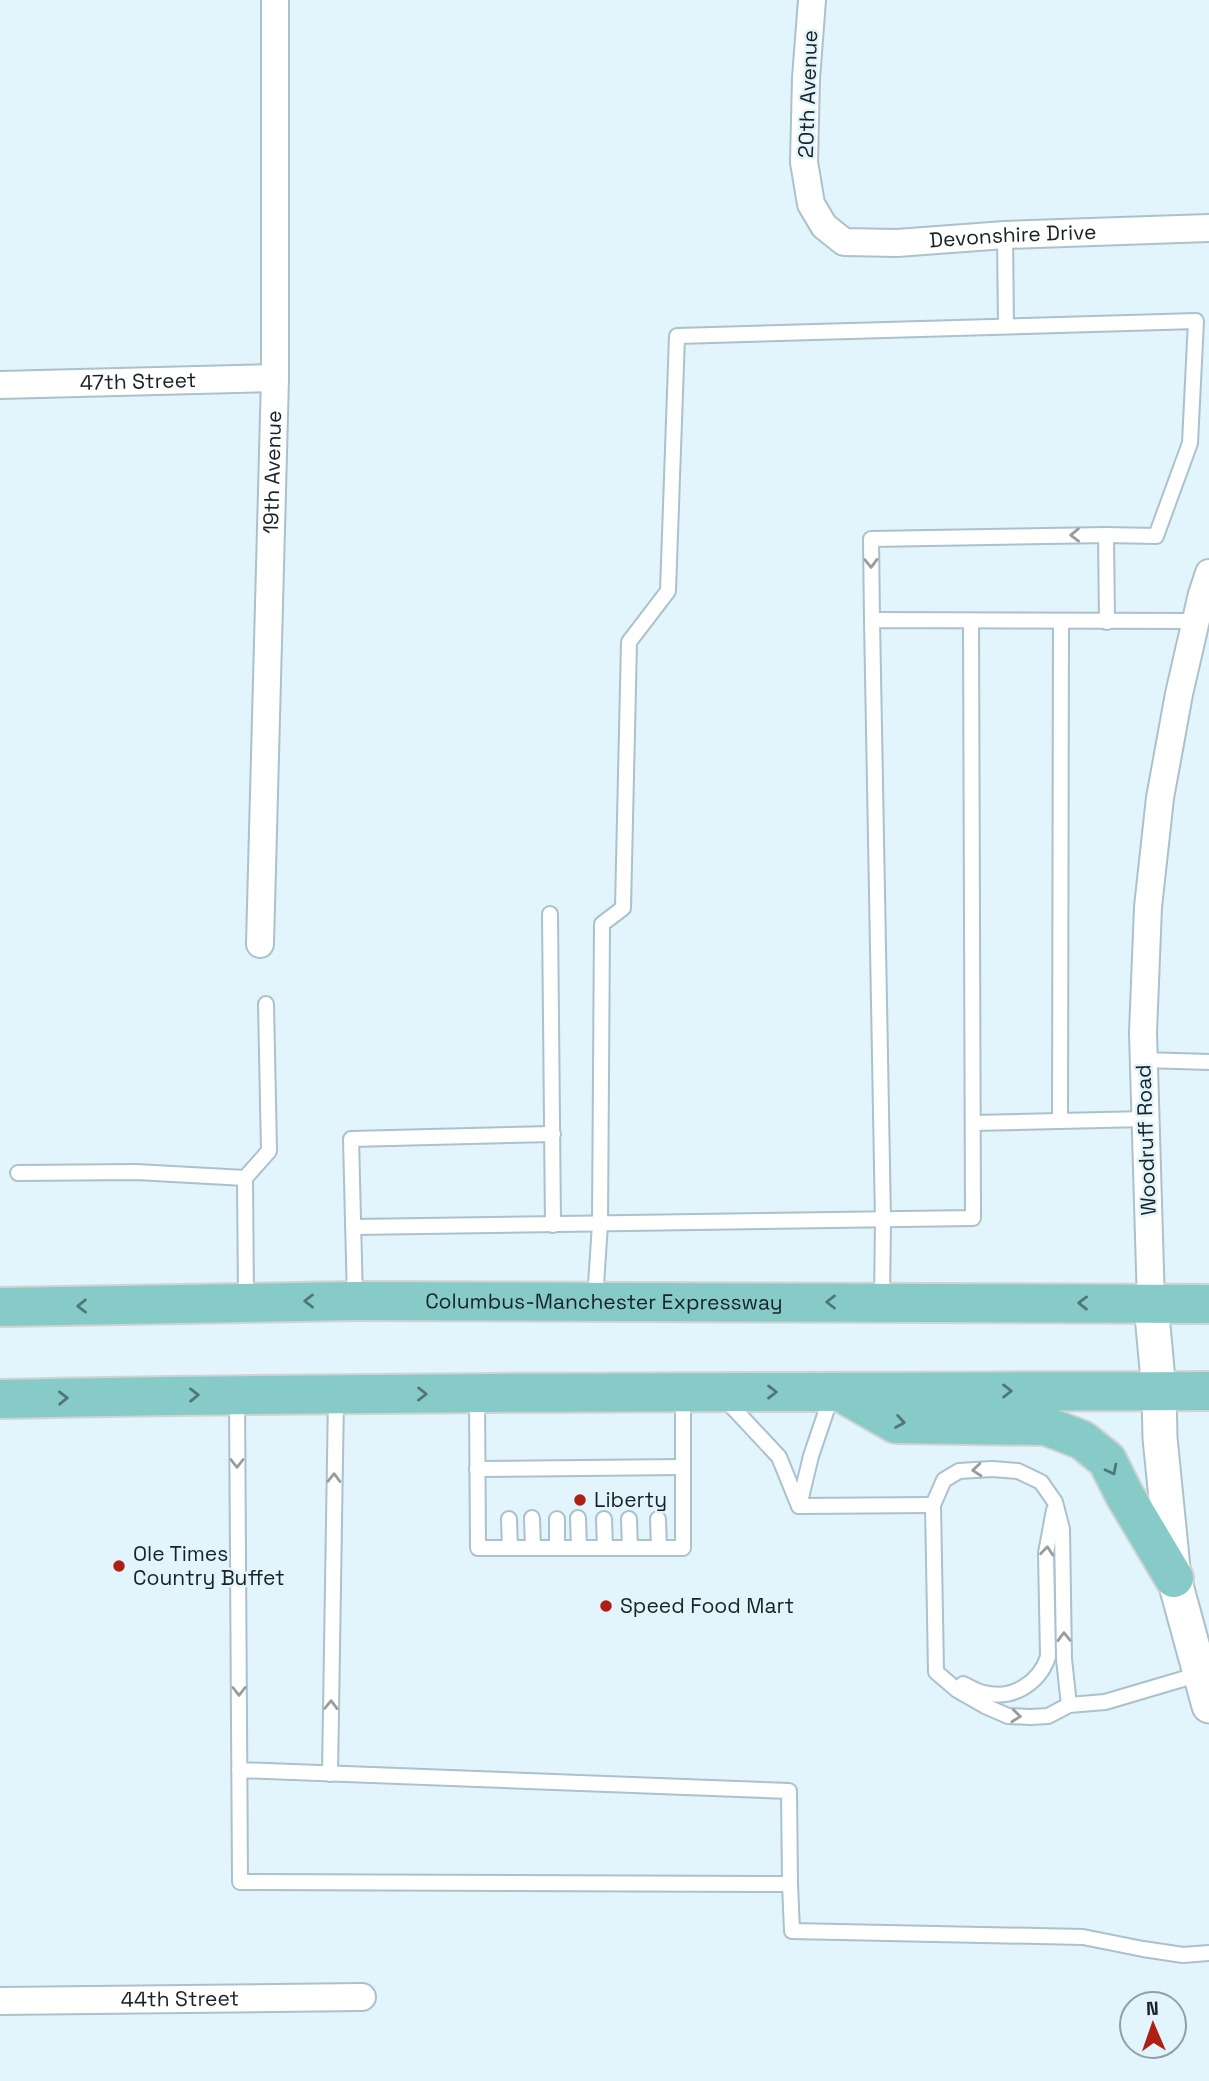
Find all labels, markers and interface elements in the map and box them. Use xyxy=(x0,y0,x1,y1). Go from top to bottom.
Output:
street label: 20th Avenue xyxy=(792,30,823,158)
street label: Devonshire Drive xyxy=(928,218,1097,254)
street label: 47th Street xyxy=(79,366,197,396)
street label: 19th Avenue xyxy=(257,410,287,534)
one-way arrow xyxy=(1069,528,1080,543)
one-way arrow xyxy=(864,557,879,568)
street label: Woodruff Road xyxy=(1129,1064,1162,1216)
street label: Columbus-Manchester Expressway xyxy=(425,1287,783,1316)
one-way arrow xyxy=(304,1293,314,1309)
one-way arrow xyxy=(825,1294,836,1310)
one-way arrow xyxy=(1077,1295,1088,1311)
one-way arrow xyxy=(76,1298,87,1313)
one-way arrow xyxy=(1002,1383,1012,1399)
one-way arrow xyxy=(767,1384,777,1400)
one-way arrow xyxy=(416,1386,427,1401)
one-way arrow xyxy=(189,1387,200,1403)
one-way arrow xyxy=(58,1390,69,1405)
one-way arrow xyxy=(895,1414,906,1429)
one-way arrow xyxy=(229,1458,245,1469)
one-way arrow xyxy=(971,1462,982,1477)
one-way arrow xyxy=(1103,1463,1117,1475)
one-way arrow xyxy=(326,1472,342,1483)
place label: Liberty xyxy=(594,1486,667,1513)
marker: Liberty xyxy=(572,1492,588,1508)
place label: Ole Times Country Buffet xyxy=(133,1540,285,1591)
one-way arrow xyxy=(1039,1545,1054,1556)
marker: Ole Times Country Buffet xyxy=(111,1558,127,1574)
place label: Speed Food Mart xyxy=(620,1592,794,1619)
marker: Speed Food Mart xyxy=(598,1598,614,1614)
one-way arrow xyxy=(1056,1631,1072,1642)
one-way arrow xyxy=(231,1686,247,1696)
one-way arrow xyxy=(323,1700,339,1710)
one-way arrow xyxy=(1010,1708,1022,1723)
street label: 44th Street xyxy=(121,1984,239,2013)
north arrow xyxy=(1118,1990,1188,2060)
text: N xyxy=(1146,1996,1159,2021)

